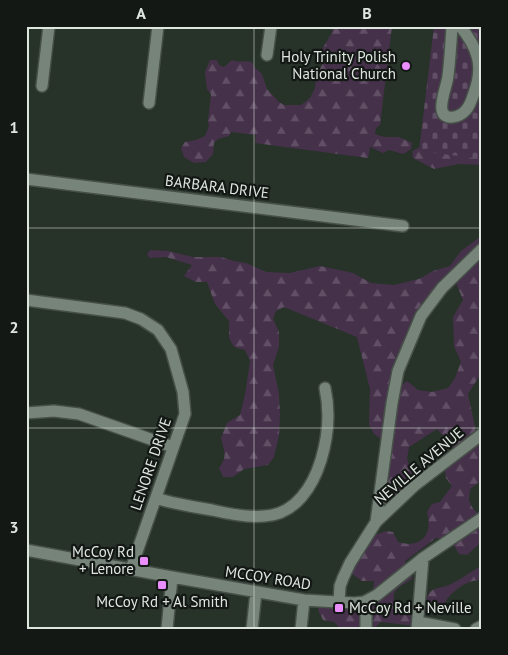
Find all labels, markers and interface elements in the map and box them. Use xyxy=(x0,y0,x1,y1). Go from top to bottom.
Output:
text: A xyxy=(136,3,146,23)
text: B xyxy=(362,3,372,23)
place label: Holy Trinity Polish National Church xyxy=(281,47,396,83)
marker: Holy Trinity Polish National Church xyxy=(400,60,412,72)
text: 1 xyxy=(9,117,19,137)
street label: BARBARA DRIVE xyxy=(164,171,270,202)
text: 2 xyxy=(9,317,19,337)
street label: LENORE DRIVE xyxy=(126,415,175,513)
street label: NEVILLE AVENUE xyxy=(370,423,467,508)
text: 3 xyxy=(9,517,19,537)
place label: McCoy Rd + Lenore xyxy=(72,542,134,578)
marker: McCoy Rd + Lenore xyxy=(138,555,150,567)
street label: MCCOY ROAD xyxy=(224,561,312,594)
marker: McCoy Rd + Al Smith xyxy=(156,579,168,591)
place label: McCoy Rd + Al Smith xyxy=(96,592,228,611)
place label: McCoy Rd + Neville xyxy=(349,598,472,617)
marker: McCoy Rd + Neville xyxy=(333,602,345,614)

